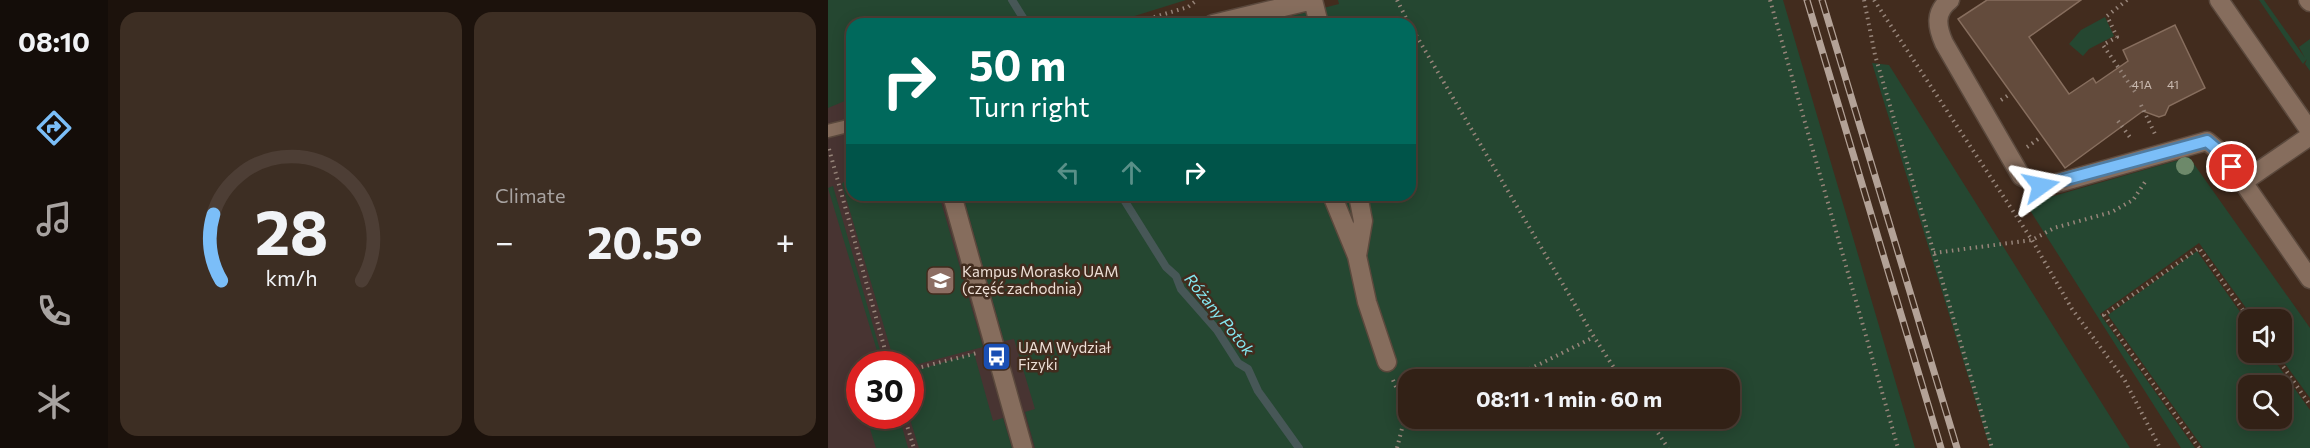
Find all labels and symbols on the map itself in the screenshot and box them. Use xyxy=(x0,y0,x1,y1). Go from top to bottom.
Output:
house number: 41A xyxy=(2132,77,2152,91)
house number: 41 xyxy=(2167,77,2179,91)
pin xyxy=(2206,141,2257,192)
position arrow xyxy=(2009,154,2073,218)
place label: Kampus Morasko UAM (część zachodnia) xyxy=(962,262,1119,297)
school or university icon: Kampus Morasko UAM (część zachodnia) xyxy=(925,264,957,296)
water label: Różany Potok xyxy=(1181,269,1259,359)
place label: UAM Wydział Fizyki xyxy=(1018,338,1111,373)
bus stop icon: UAM Wydział Fizyki xyxy=(981,340,1013,372)
speed limit sign: 30 xyxy=(846,351,924,429)

